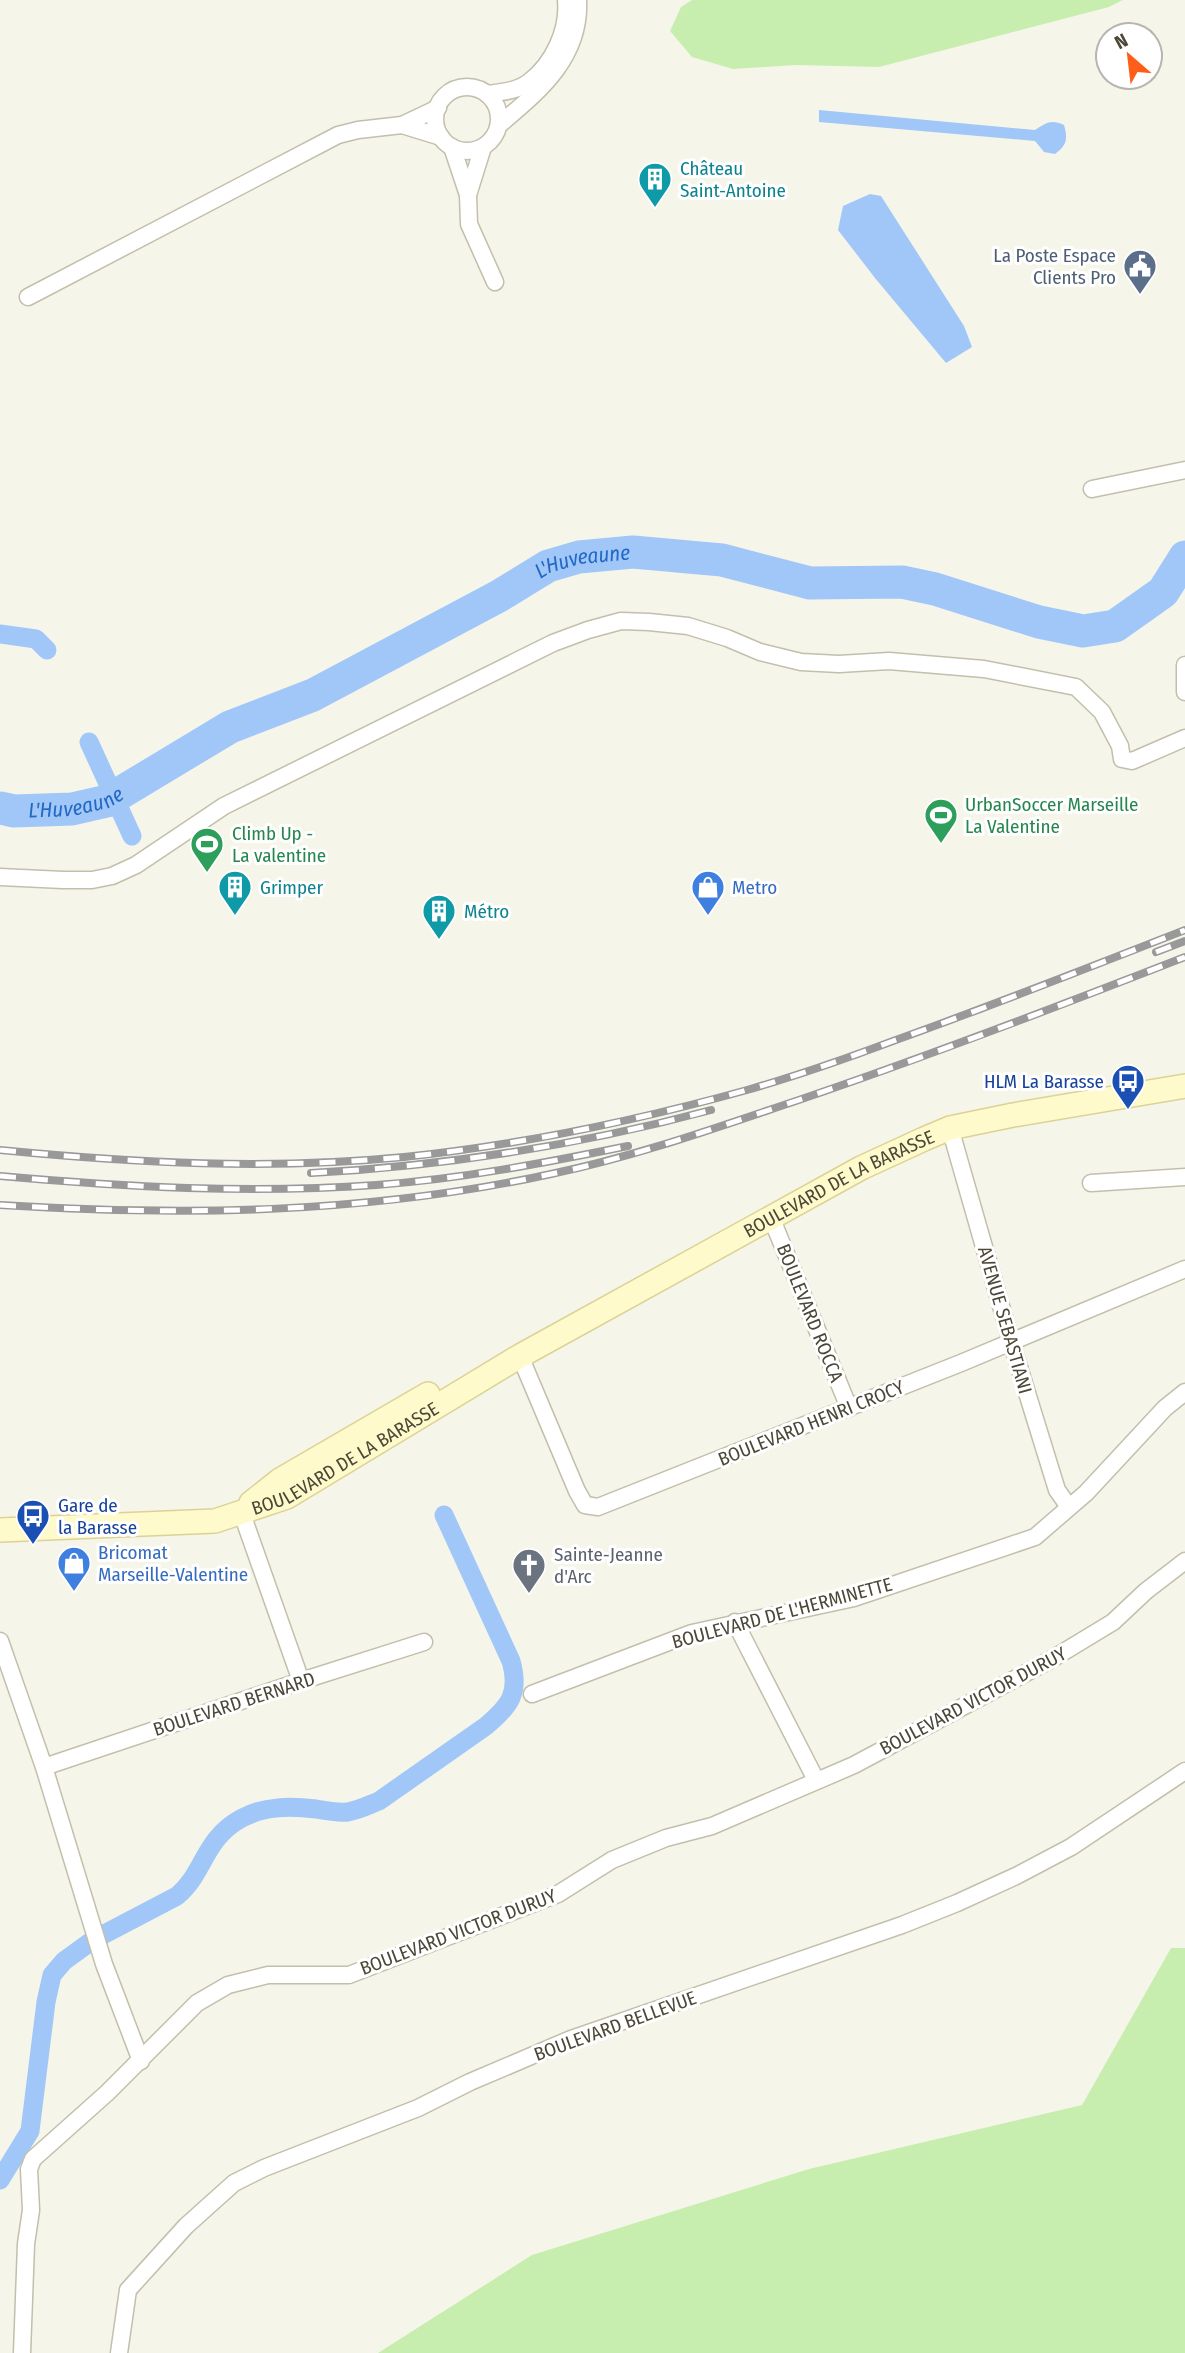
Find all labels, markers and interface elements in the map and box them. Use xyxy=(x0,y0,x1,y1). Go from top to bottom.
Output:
north arrow xyxy=(1094,21,1164,91)
text: N xyxy=(1111,29,1132,54)
place label: Château Saint-Antoine xyxy=(680,157,786,202)
building icon: Château Saint-Antoine xyxy=(636,160,674,209)
place label: La Poste Espace Clients Pro xyxy=(993,244,1116,289)
public building icon: La Poste Espace Clients Pro xyxy=(1121,247,1159,296)
water label: L'Huveaune xyxy=(530,539,631,584)
water label: L'Huveaune xyxy=(28,781,128,824)
place label: UrbanSoccer Marseille La Valentine xyxy=(965,793,1138,838)
sports icon: UrbanSoccer Marseille La Valentine xyxy=(922,796,960,845)
place label: Climb Up - La valentine xyxy=(232,822,326,867)
sports icon: Climb Up - La valentine xyxy=(188,825,226,874)
building icon: Grimper xyxy=(216,868,254,917)
shop icon: Metro xyxy=(689,868,727,917)
place label: Grimper xyxy=(260,876,323,899)
place label: Metro xyxy=(732,876,777,899)
building icon: Métro xyxy=(420,892,458,941)
place label: Métro xyxy=(464,900,509,923)
bus stop icon: HLM La Barasse xyxy=(1109,1062,1147,1111)
place label: HLM La Barasse xyxy=(984,1070,1104,1093)
street label: BOULEVARD DE LA BARASSE xyxy=(739,1125,937,1242)
street label: BOULEVARD ROCCA xyxy=(772,1240,848,1386)
street label: AVENUE SEBASTIANI xyxy=(973,1244,1037,1396)
street label: BOULEVARD HENRI CROCY xyxy=(715,1375,908,1471)
street label: BOULEVARD DE LA BARASSE xyxy=(248,1397,443,1520)
place label: Gare de la Barasse xyxy=(58,1494,137,1539)
bus stop icon: Gare de la Barasse xyxy=(14,1497,52,1546)
place label: Bricomat Marseille-Valentine xyxy=(98,1541,248,1586)
place label: Sainte-Jeanne d'Arc xyxy=(554,1543,663,1588)
shop icon: Bricomat Marseille-Valentine xyxy=(55,1544,93,1593)
church icon: Sainte-Jeanne d'Arc xyxy=(510,1546,548,1595)
street label: BOULEVARD DE L'HERMINETTE xyxy=(669,1572,895,1653)
street label: BOULEVARD VICTOR DURUY xyxy=(876,1642,1071,1760)
street label: BOULEVARD BERNARD xyxy=(150,1667,318,1741)
street label: BOULEVARD VICTOR DURUY xyxy=(357,1884,560,1980)
street label: BOULEVARD BELLEVUE xyxy=(531,1986,699,2066)

